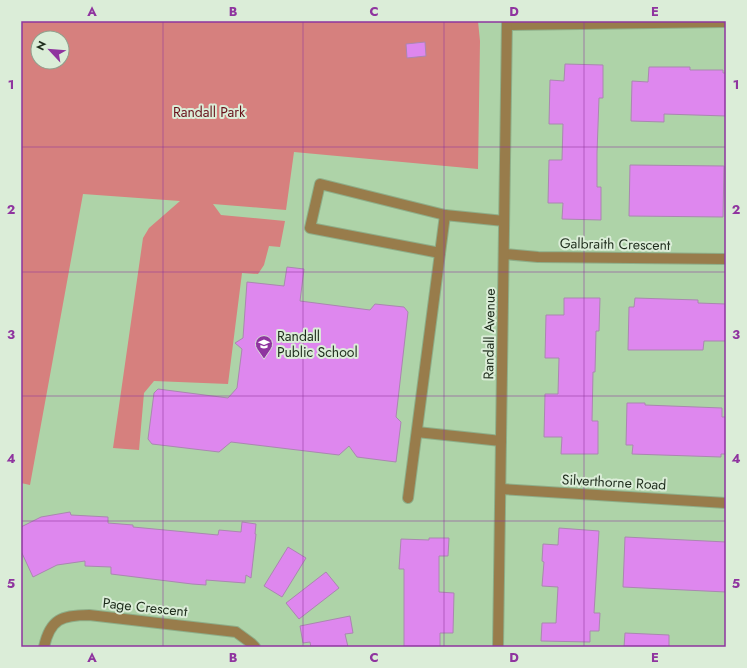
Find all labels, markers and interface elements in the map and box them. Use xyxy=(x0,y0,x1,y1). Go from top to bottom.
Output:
text: A xyxy=(86,2,97,21)
text: B xyxy=(229,2,238,21)
text: C xyxy=(369,2,379,21)
text: D xyxy=(509,2,519,21)
text: E xyxy=(651,2,659,21)
north arrow xyxy=(30,30,70,70)
text: N xyxy=(32,38,50,53)
text: 1 xyxy=(8,75,14,94)
text: 1 xyxy=(733,75,739,94)
park label: Randall Park xyxy=(173,102,246,122)
text: 2 xyxy=(7,200,15,219)
text: 2 xyxy=(732,200,740,219)
street label: Galbraith Crescent xyxy=(560,233,671,255)
street label: Randall Avenue xyxy=(478,288,500,380)
text: 3 xyxy=(7,325,15,344)
text: 3 xyxy=(732,325,740,344)
place label: Randall Public School xyxy=(277,326,358,362)
school or university icon: Randall Public School xyxy=(254,334,274,359)
text: 4 xyxy=(6,449,16,468)
text: 4 xyxy=(731,449,741,468)
street label: Silverthorne Road xyxy=(561,469,667,495)
text: 5 xyxy=(7,574,15,593)
text: 5 xyxy=(732,574,740,593)
street label: Page Crescent xyxy=(102,593,189,621)
text: A xyxy=(86,648,97,667)
text: B xyxy=(229,648,238,667)
text: C xyxy=(369,648,379,667)
text: D xyxy=(509,648,519,667)
text: E xyxy=(651,648,659,667)

